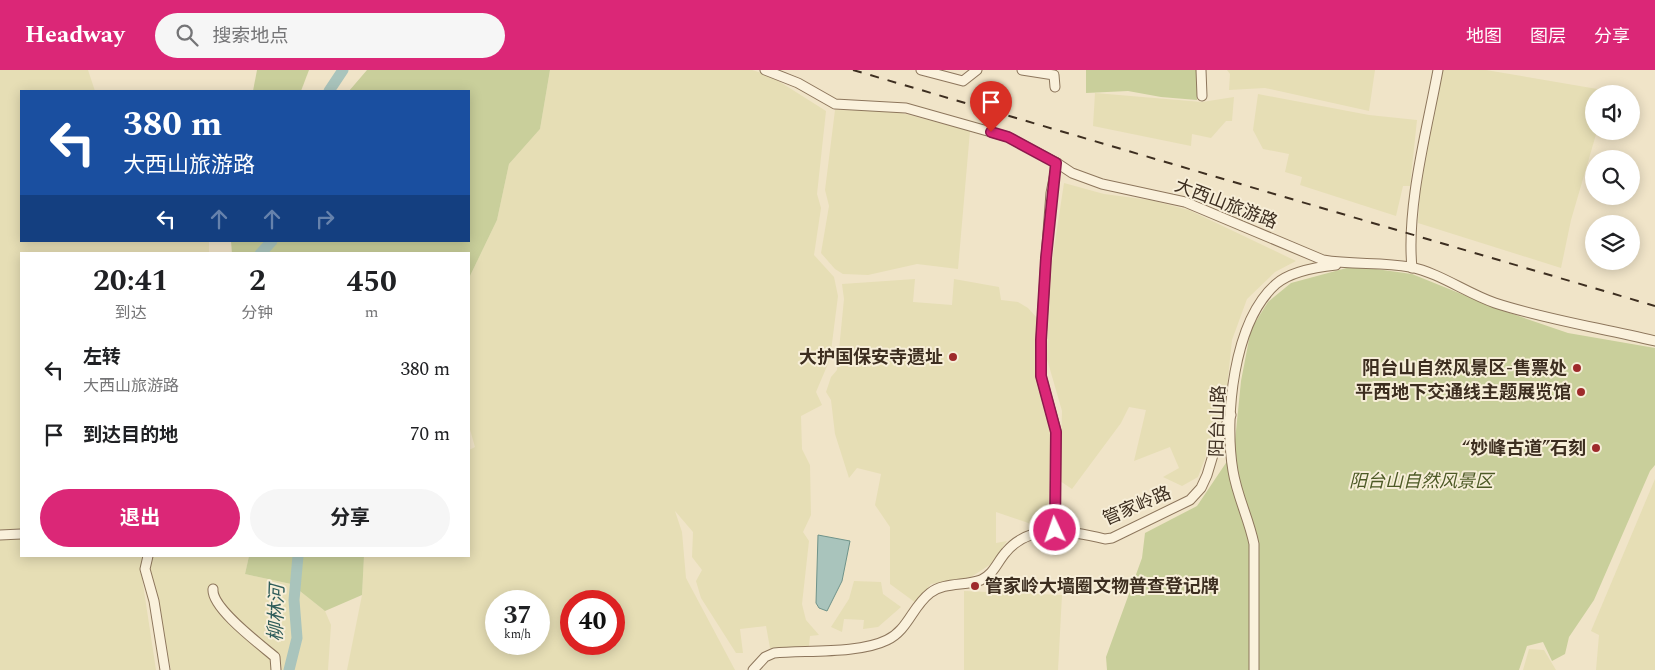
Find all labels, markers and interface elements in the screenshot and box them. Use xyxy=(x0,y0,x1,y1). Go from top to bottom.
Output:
search box xyxy=(155,13,505,58)
text: Headway xyxy=(25,17,125,53)
icon: search xyxy=(173,21,201,49)
text: 搜索地点 xyxy=(213,22,289,51)
text: 地图 xyxy=(1466,23,1502,50)
text: 图层 xyxy=(1530,23,1566,50)
text: 分享 xyxy=(1594,23,1630,50)
pin xyxy=(970,81,1012,132)
map controls xyxy=(1585,85,1640,270)
button: sound xyxy=(1585,85,1640,140)
icon: arrive xyxy=(977,88,1005,116)
text: 380 m xyxy=(123,98,222,151)
icon: left xyxy=(40,110,105,175)
text: 大西山旅游路 xyxy=(123,149,255,182)
button: search xyxy=(1585,150,1640,205)
street label: 大西山旅游路 xyxy=(1171,172,1281,236)
icon: left xyxy=(152,205,180,233)
icon: ahead xyxy=(205,205,233,233)
icon: ahead xyxy=(258,205,286,233)
icon: right xyxy=(311,205,339,233)
button: layers xyxy=(1585,215,1640,270)
text: 20:41 xyxy=(93,258,168,304)
text: 2 xyxy=(249,258,266,304)
text: 450 xyxy=(346,259,397,305)
text: m xyxy=(365,300,379,324)
text: 到达 xyxy=(115,301,147,325)
text: 分钟 xyxy=(241,301,273,325)
text: 左转 xyxy=(83,343,121,372)
place label: 大护国保安寺遗址 xyxy=(799,344,943,371)
marker: 大护国保安寺遗址 xyxy=(947,351,959,363)
text: 380 m xyxy=(400,355,450,384)
place label: 阳台山自然风景区-售票处 xyxy=(1362,355,1567,382)
icon: left xyxy=(40,356,68,384)
marker: 阳台山自然风景区-售票处 xyxy=(1571,362,1583,374)
text: 大西山旅游路 xyxy=(83,374,179,398)
place label: 平西地下交通线主题展览馆 xyxy=(1355,379,1571,406)
street label: 阳台山路 xyxy=(1203,385,1233,457)
marker: 平西地下交通线主题展览馆 xyxy=(1575,386,1587,398)
text: 70 m xyxy=(410,420,450,449)
icon: arrive xyxy=(40,421,68,449)
text: 到达目的地 xyxy=(83,421,178,450)
place label: “妙峰古道”石刻 xyxy=(1462,435,1586,462)
marker: “妙峰古道”石刻 xyxy=(1590,442,1602,454)
park label: 阳台山自然风景区 xyxy=(1349,468,1496,495)
street label: 管家岭路 xyxy=(1099,480,1175,532)
button: 退出 xyxy=(40,489,240,547)
button: 分享 xyxy=(250,489,450,547)
position arrow xyxy=(1028,503,1080,555)
place label: 管家岭大墙圈文物普查登记牌 xyxy=(985,573,1219,600)
water label: 柳林河 xyxy=(262,580,293,642)
marker: 管家岭大墙圈文物普查登记牌 xyxy=(969,580,981,592)
speed limit sign: 40 xyxy=(560,590,625,655)
text: 37 xyxy=(503,597,532,635)
text: km/h xyxy=(504,625,531,644)

